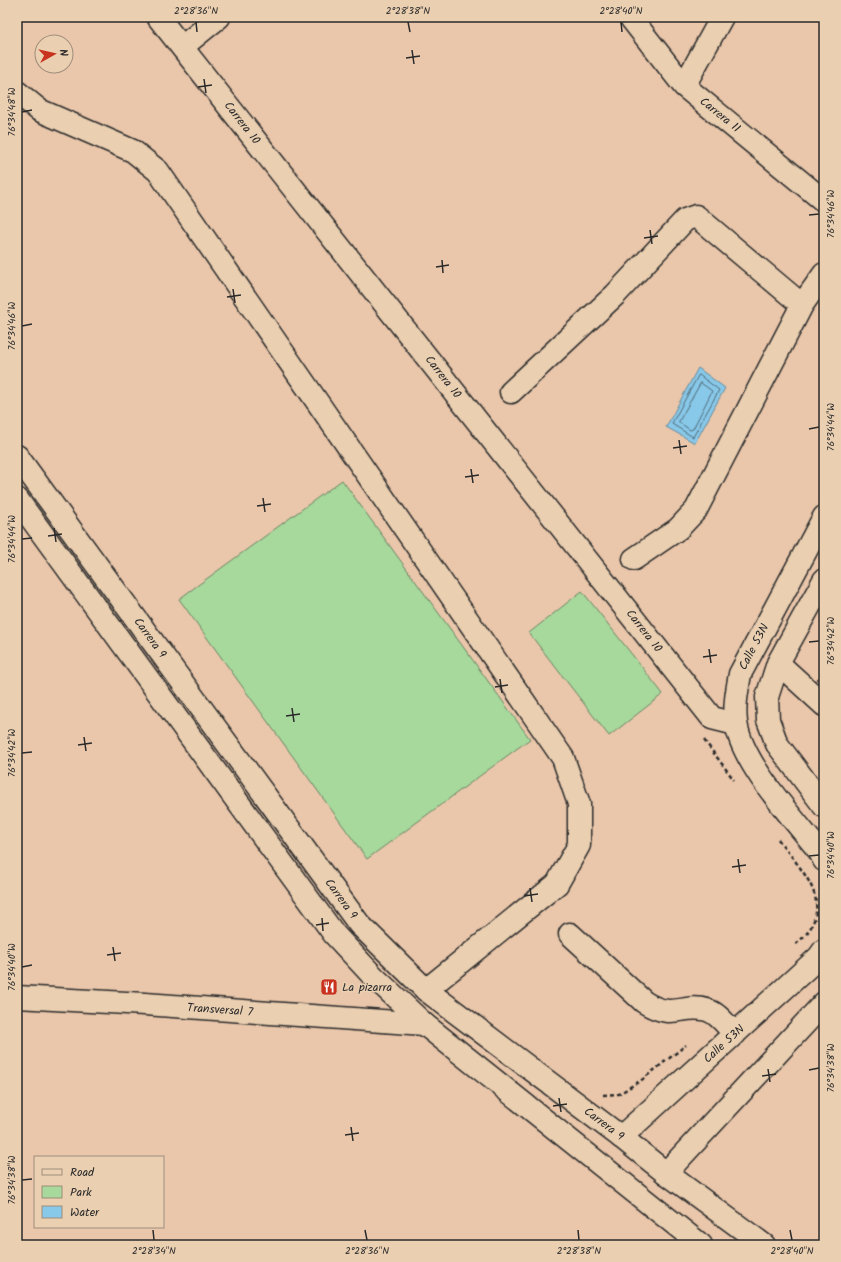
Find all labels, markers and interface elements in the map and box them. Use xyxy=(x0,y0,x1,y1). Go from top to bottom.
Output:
text: 2°28'36"N xyxy=(174,3,218,19)
text: 2°28'38"N xyxy=(386,3,430,19)
text: 2°28'40"N xyxy=(599,3,643,19)
north arrow xyxy=(34,34,74,74)
text: N xyxy=(54,48,72,57)
text: 76°34'48"W xyxy=(4,87,20,136)
street label: Carrera 11 xyxy=(695,92,745,138)
street label: Carrera 10 xyxy=(219,97,265,149)
text: 76°34'46"W xyxy=(823,190,839,238)
text: 76°34'46"W xyxy=(4,302,20,350)
street label: Carrera 10 xyxy=(420,351,466,403)
text: 76°34'44"W xyxy=(823,403,839,451)
text: 76°34'44"W xyxy=(4,515,20,563)
street label: Carrera 10 xyxy=(621,605,667,657)
street label: Carrera 9 xyxy=(129,614,171,662)
text: 76°34'42"W xyxy=(823,616,839,665)
street label: Calle 53N xyxy=(734,620,774,674)
text: 76°34'42"W xyxy=(4,728,20,777)
text: 76°34'40"W xyxy=(823,831,839,879)
street label: Carrera 9 xyxy=(320,875,362,923)
text: 76°34'40"W xyxy=(4,943,20,991)
restaurant icon: La pizarra xyxy=(319,977,339,997)
place label: La pizarra xyxy=(342,978,392,997)
street label: Transversal 7 xyxy=(186,998,254,1022)
street label: Calle 53N xyxy=(699,1020,749,1068)
text: 76°34'38"W xyxy=(823,1043,839,1093)
street label: Carrera 9 xyxy=(580,1102,628,1146)
text: 76°34'38"W xyxy=(4,1155,20,1205)
legend xyxy=(34,1156,164,1228)
text: Road xyxy=(70,1163,95,1182)
text: Park xyxy=(70,1183,92,1202)
text: Water xyxy=(70,1203,100,1222)
text: 2°28'34"N xyxy=(132,1243,176,1259)
text: 2°28'36"N xyxy=(345,1243,389,1259)
text: 2°28'38"N xyxy=(557,1243,601,1259)
text: 2°28'40"N xyxy=(770,1243,814,1259)

